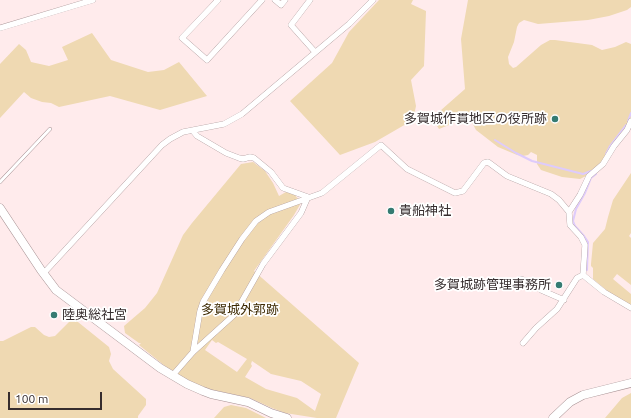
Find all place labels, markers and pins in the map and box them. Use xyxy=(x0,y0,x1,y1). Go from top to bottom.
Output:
place label: 多賀城作貫地区の役所跡 xyxy=(404,111,547,127)
marker: 多賀城作貫地区の役所跡 xyxy=(550,114,560,124)
place label: 貴船神社 xyxy=(399,203,451,219)
marker: 貴船神社 xyxy=(386,206,396,216)
place label: 多賀城跡管理事務所 xyxy=(434,277,551,293)
marker: 多賀城跡管理事務所 xyxy=(554,280,564,290)
place label: 陸奥総社宮 xyxy=(62,307,127,323)
marker: 陸奥総社宮 xyxy=(49,310,59,320)

